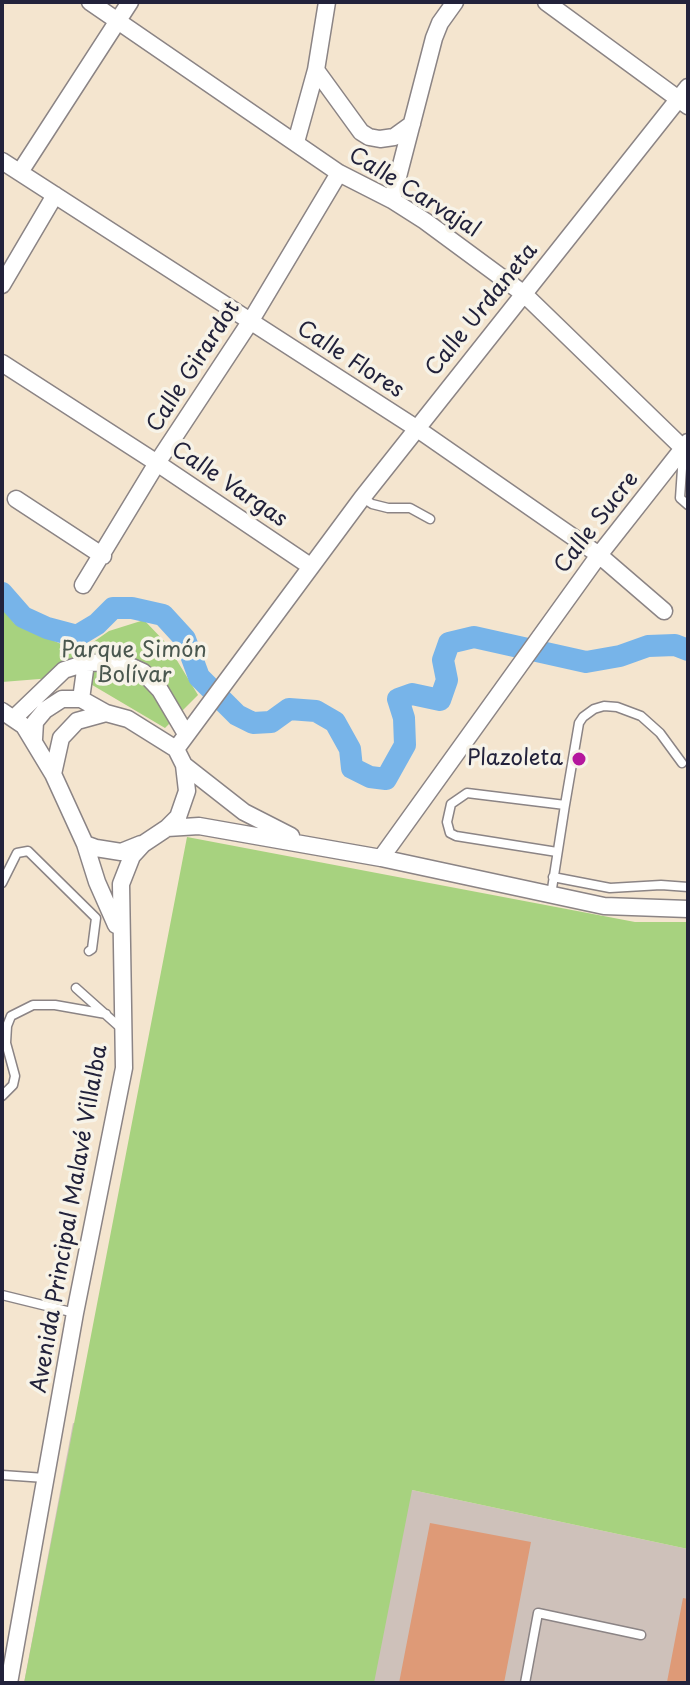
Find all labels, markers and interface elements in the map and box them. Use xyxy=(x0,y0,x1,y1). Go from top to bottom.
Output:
street label: Calle Carvajal xyxy=(343,142,485,244)
street label: Calle Urdaneta xyxy=(420,238,544,382)
street label: Calle Girardot xyxy=(142,296,246,438)
street label: Calle Flores xyxy=(292,316,408,404)
street label: Calle Vargas xyxy=(166,437,292,533)
street label: Calle Sucre xyxy=(549,467,645,579)
park label: Parque Simón Bolívar xyxy=(61,638,207,690)
place label: Plazoleta xyxy=(467,746,563,772)
marker: Plazoleta xyxy=(570,750,588,768)
street label: Avenida Principal Malavé Villalba xyxy=(26,1043,114,1395)

